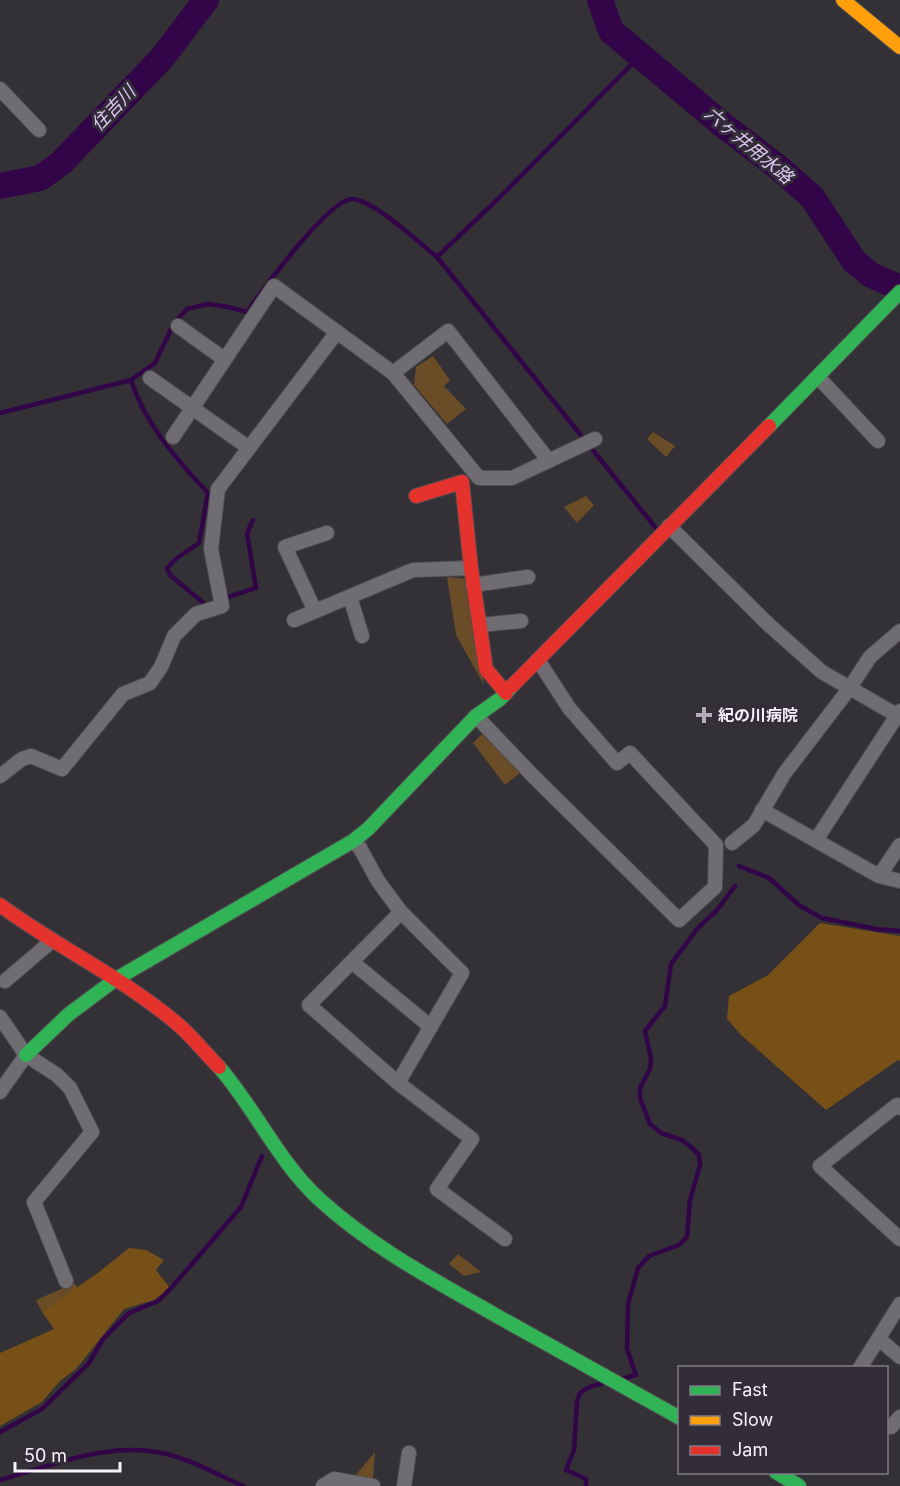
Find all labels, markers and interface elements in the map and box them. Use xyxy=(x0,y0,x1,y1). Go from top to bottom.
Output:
water label: 住吉川 xyxy=(87,80,141,135)
water label: 六ヶ井用水路 xyxy=(701,102,799,189)
place label: 紀の川病院 xyxy=(718,705,798,725)
marker: 紀の川病院 xyxy=(695,706,713,724)
legend xyxy=(678,1366,888,1474)
text: Fast xyxy=(732,1379,768,1400)
text: Slow xyxy=(732,1409,773,1430)
scale bar xyxy=(15,1435,120,1473)
text: Jam xyxy=(732,1439,768,1460)
text: 50 m xyxy=(24,1445,67,1466)

